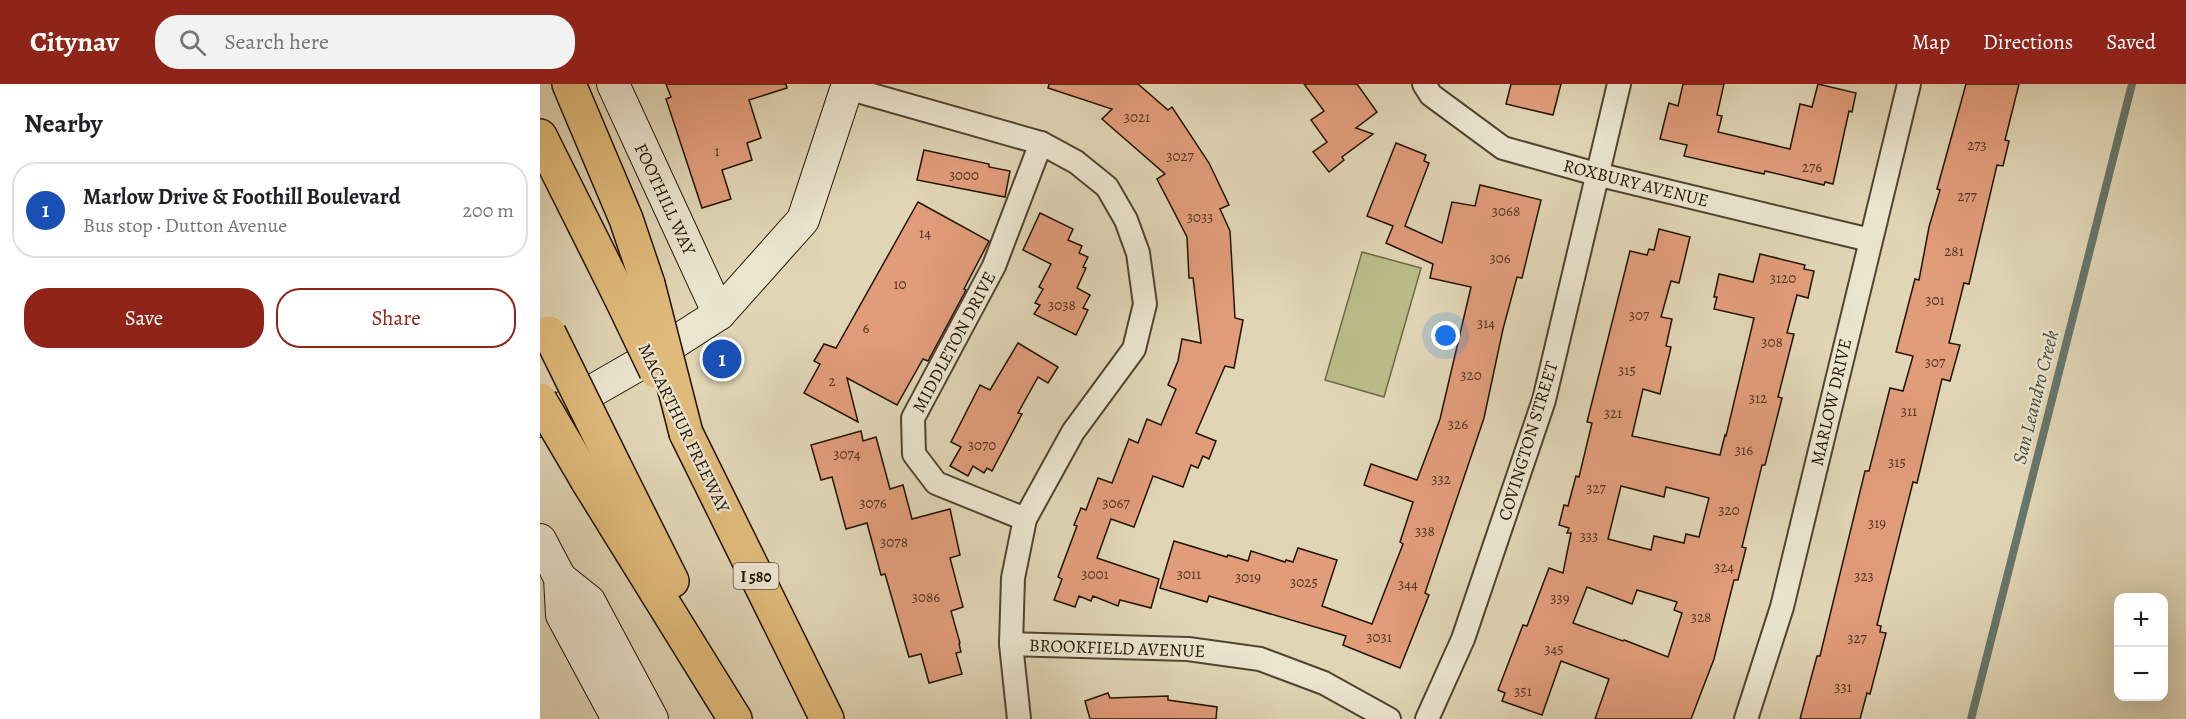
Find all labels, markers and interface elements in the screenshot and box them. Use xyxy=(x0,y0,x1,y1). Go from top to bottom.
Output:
search box xyxy=(155,15,575,69)
text: Citynav xyxy=(30,23,119,61)
icon: search xyxy=(176,26,209,59)
text: Search here xyxy=(224,27,329,57)
text: Map xyxy=(1912,28,1950,56)
text: Directions xyxy=(1983,28,2073,56)
text: Saved xyxy=(2106,28,2156,56)
text: Nearby xyxy=(24,106,103,141)
house number: 3021 xyxy=(1124,107,1150,127)
house number: 273 xyxy=(1967,135,1987,155)
street label: FOOTHILL WAY xyxy=(629,139,702,260)
house number: 1 xyxy=(714,141,720,161)
house number: 3027 xyxy=(1166,146,1195,166)
street label: ROXBURY AVENUE xyxy=(1561,153,1711,213)
house number: 276 xyxy=(1802,157,1822,177)
house number: 3000 xyxy=(949,165,979,185)
text: Marlow Drive & Foothill Boulevard xyxy=(83,182,400,212)
house number: 277 xyxy=(1957,186,1978,206)
text: 1 xyxy=(42,197,49,224)
text: 200 m xyxy=(463,197,514,224)
house number: 3068 xyxy=(1492,201,1520,221)
house number: 3033 xyxy=(1187,207,1213,227)
text: Bus stop · Dutton Avenue xyxy=(83,212,287,239)
house number: 14 xyxy=(919,223,931,243)
house number: 281 xyxy=(1944,241,1964,261)
house number: 306 xyxy=(1489,248,1511,268)
street label: MIDDLETON DRIVE xyxy=(907,267,1001,417)
house number: 3120 xyxy=(1770,268,1796,288)
house number: 10 xyxy=(893,274,907,294)
button: Save xyxy=(24,288,264,348)
button: Share xyxy=(276,288,516,348)
house number: 301 xyxy=(1925,290,1945,310)
house number: 3038 xyxy=(1048,295,1076,315)
house number: 307 xyxy=(1629,305,1650,325)
house number: 314 xyxy=(1477,313,1495,333)
house number: 6 xyxy=(863,318,870,338)
your location xyxy=(1431,321,1460,350)
water label: San Leandro Creek xyxy=(2006,327,2065,467)
house number: 308 xyxy=(1761,332,1783,352)
pin: 1 xyxy=(702,336,741,382)
street label: MARLOW DRIVE xyxy=(1805,336,1857,468)
street label: MACARTHUR FREEWAY xyxy=(633,339,736,518)
house number: 307 xyxy=(1925,352,1946,372)
street label: COVINGTON STREET xyxy=(1492,358,1564,524)
house number: 315 xyxy=(1618,360,1636,380)
house number: 320 xyxy=(1460,365,1482,385)
house number: 2 xyxy=(828,371,836,391)
house number: 312 xyxy=(1749,388,1767,408)
house number: 311 xyxy=(1901,401,1917,421)
house number: 321 xyxy=(1604,403,1622,423)
house number: 326 xyxy=(1448,414,1468,434)
house number: 3070 xyxy=(968,435,996,455)
house number: 316 xyxy=(1735,440,1753,460)
house number: 3074 xyxy=(833,444,861,464)
house number: 315 xyxy=(1888,452,1906,472)
house number: 332 xyxy=(1431,469,1451,489)
house number: 327 xyxy=(1586,478,1607,498)
house number: 3076 xyxy=(859,493,887,513)
house number: 3067 xyxy=(1102,493,1130,513)
house number: 320 xyxy=(1718,500,1740,520)
house number: 319 xyxy=(1868,513,1886,533)
house number: 338 xyxy=(1415,521,1435,541)
house number: 333 xyxy=(1580,526,1598,546)
house number: 3078 xyxy=(880,532,908,552)
house number: 324 xyxy=(1714,557,1734,577)
road number: I 580 xyxy=(734,563,778,589)
house number: 3001 xyxy=(1081,564,1109,584)
house number: 3011 xyxy=(1177,564,1201,584)
house number: 323 xyxy=(1854,566,1874,586)
house number: 3019 xyxy=(1235,567,1261,587)
house number: 3025 xyxy=(1290,572,1318,592)
house number: 344 xyxy=(1398,574,1418,594)
house number: 3086 xyxy=(912,587,940,607)
house number: 339 xyxy=(1550,588,1570,608)
map controls xyxy=(2114,593,2168,701)
button: + xyxy=(2114,593,2168,647)
house number: 328 xyxy=(1691,607,1711,627)
house number: 3031 xyxy=(1366,627,1392,647)
house number: 327 xyxy=(1847,628,1868,648)
street label: BROOKFIELD AVENUE xyxy=(1028,633,1206,663)
house number: 345 xyxy=(1544,639,1564,659)
button: − xyxy=(2114,647,2168,701)
house number: 331 xyxy=(1834,677,1852,697)
house number: 351 xyxy=(1514,681,1532,701)

